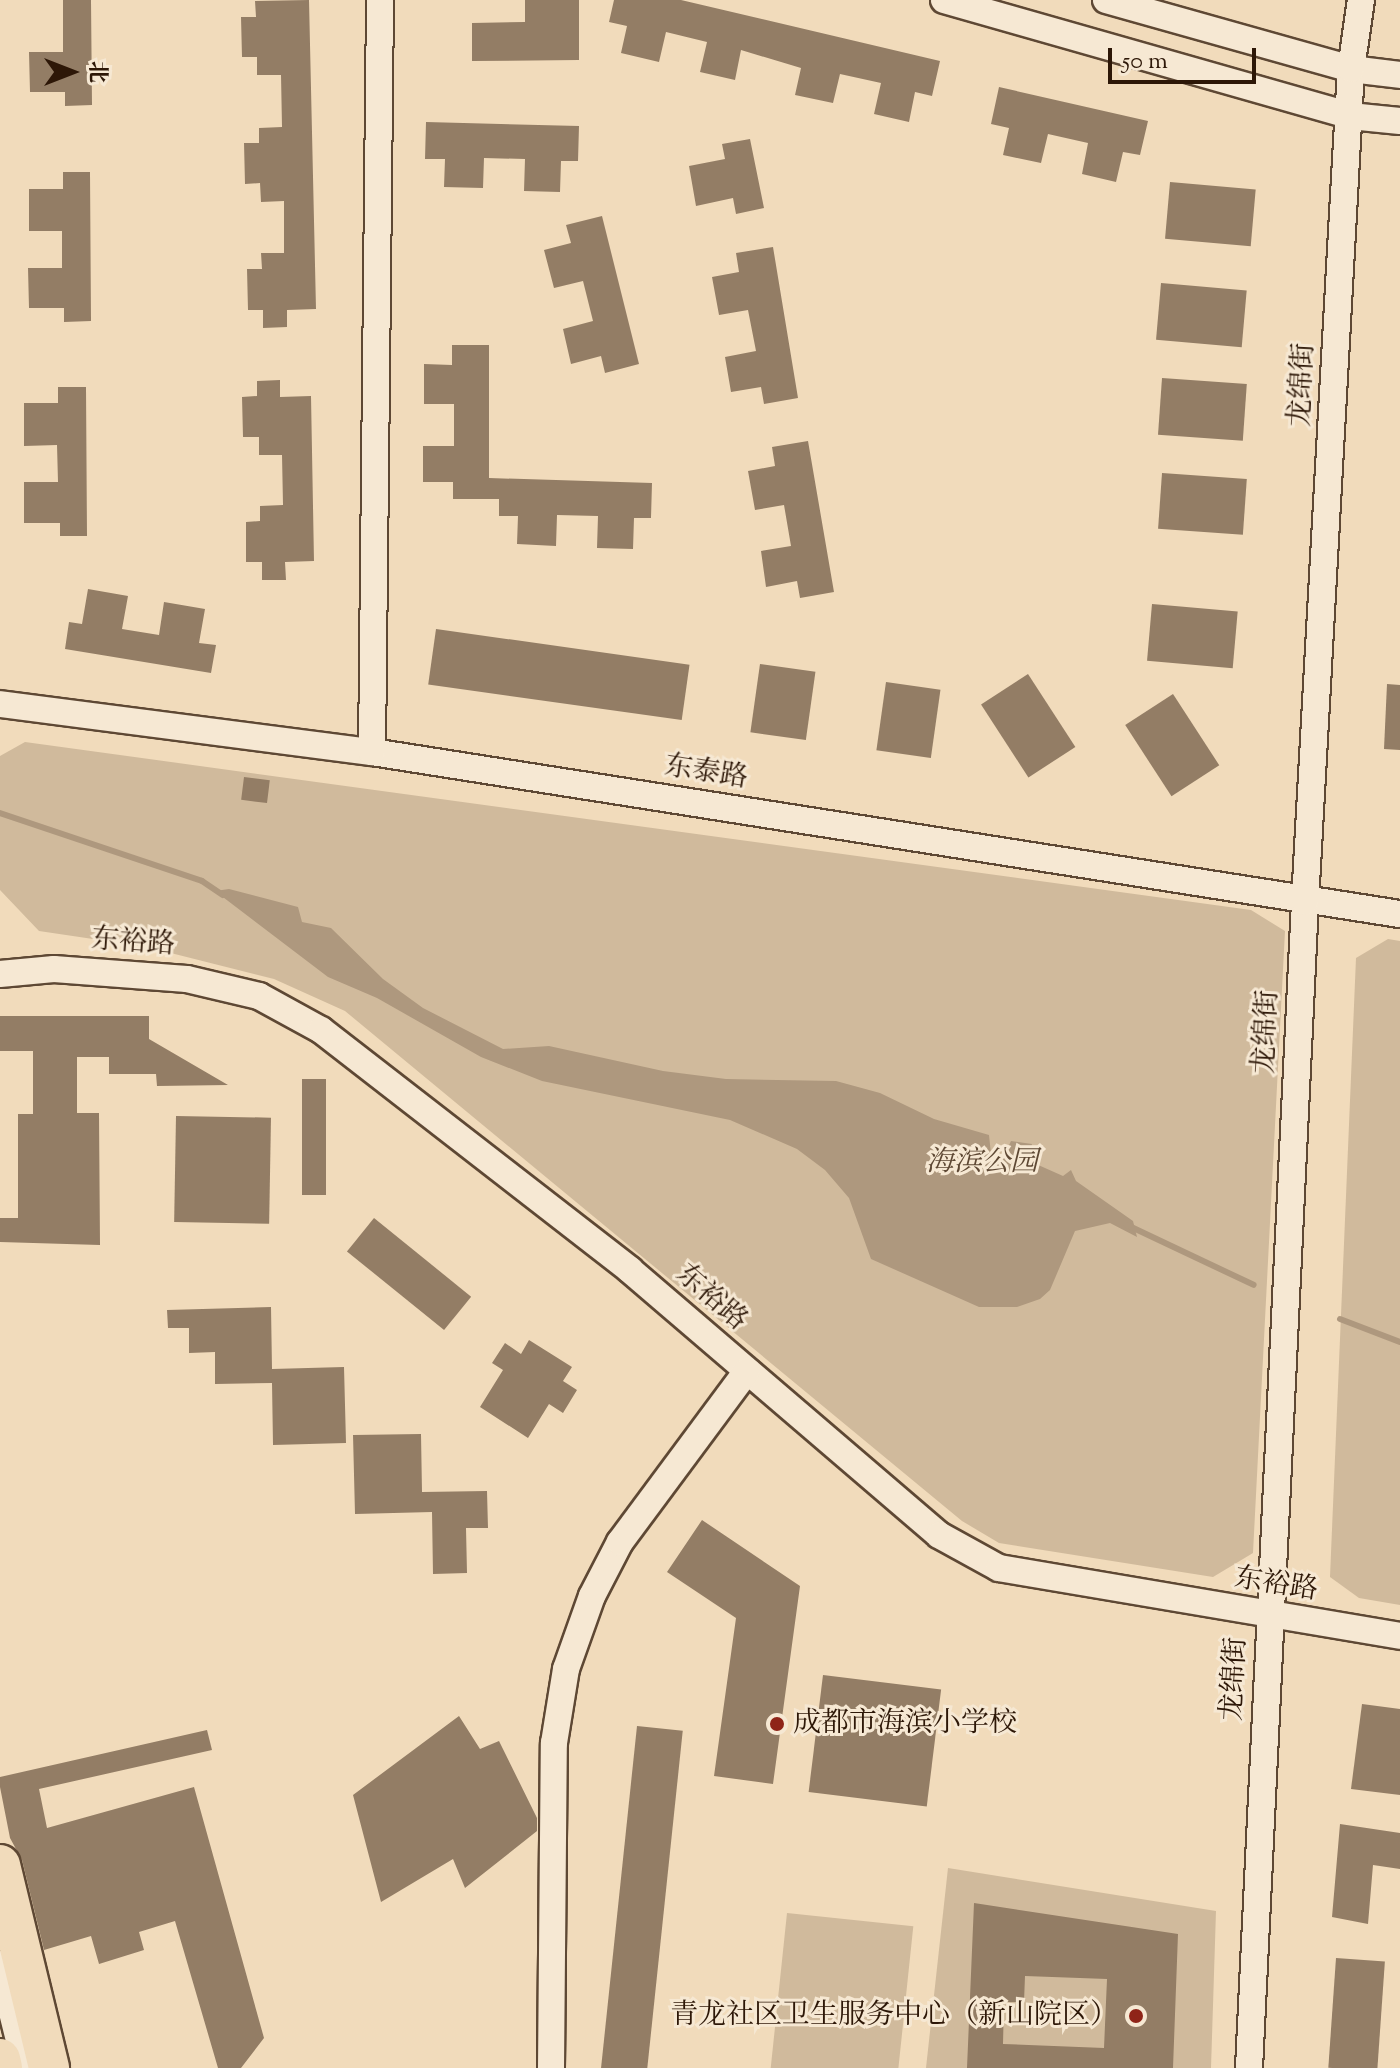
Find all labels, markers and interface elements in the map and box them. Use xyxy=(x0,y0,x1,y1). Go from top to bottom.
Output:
north arrow xyxy=(32,32,112,112)
scale bar xyxy=(1112,32,1260,82)
text: 50 m xyxy=(1122,45,1168,79)
text: 北 xyxy=(80,61,112,83)
street label: 龙绵街 xyxy=(1284,342,1322,428)
street label: 东泰路 xyxy=(662,750,750,796)
street label: 东裕路 xyxy=(90,923,176,963)
street label: 龙绵街 xyxy=(1248,989,1286,1075)
park label: 海滨公园 xyxy=(926,1146,1038,1180)
street label: 东裕路 xyxy=(668,1258,754,1338)
street label: 东裕路 xyxy=(1232,1562,1320,1608)
street label: 龙绵街 xyxy=(1216,1636,1254,1722)
place label: 成都市海滨小学校 xyxy=(793,1707,1017,1741)
marker: 成都市海滨小学校 xyxy=(768,1715,786,1733)
place label: 青龙社区卫生服务中心（新山院区） xyxy=(670,1999,1118,2033)
marker: 青龙社区卫生服务中心（新山院区） xyxy=(1125,2005,1147,2027)

